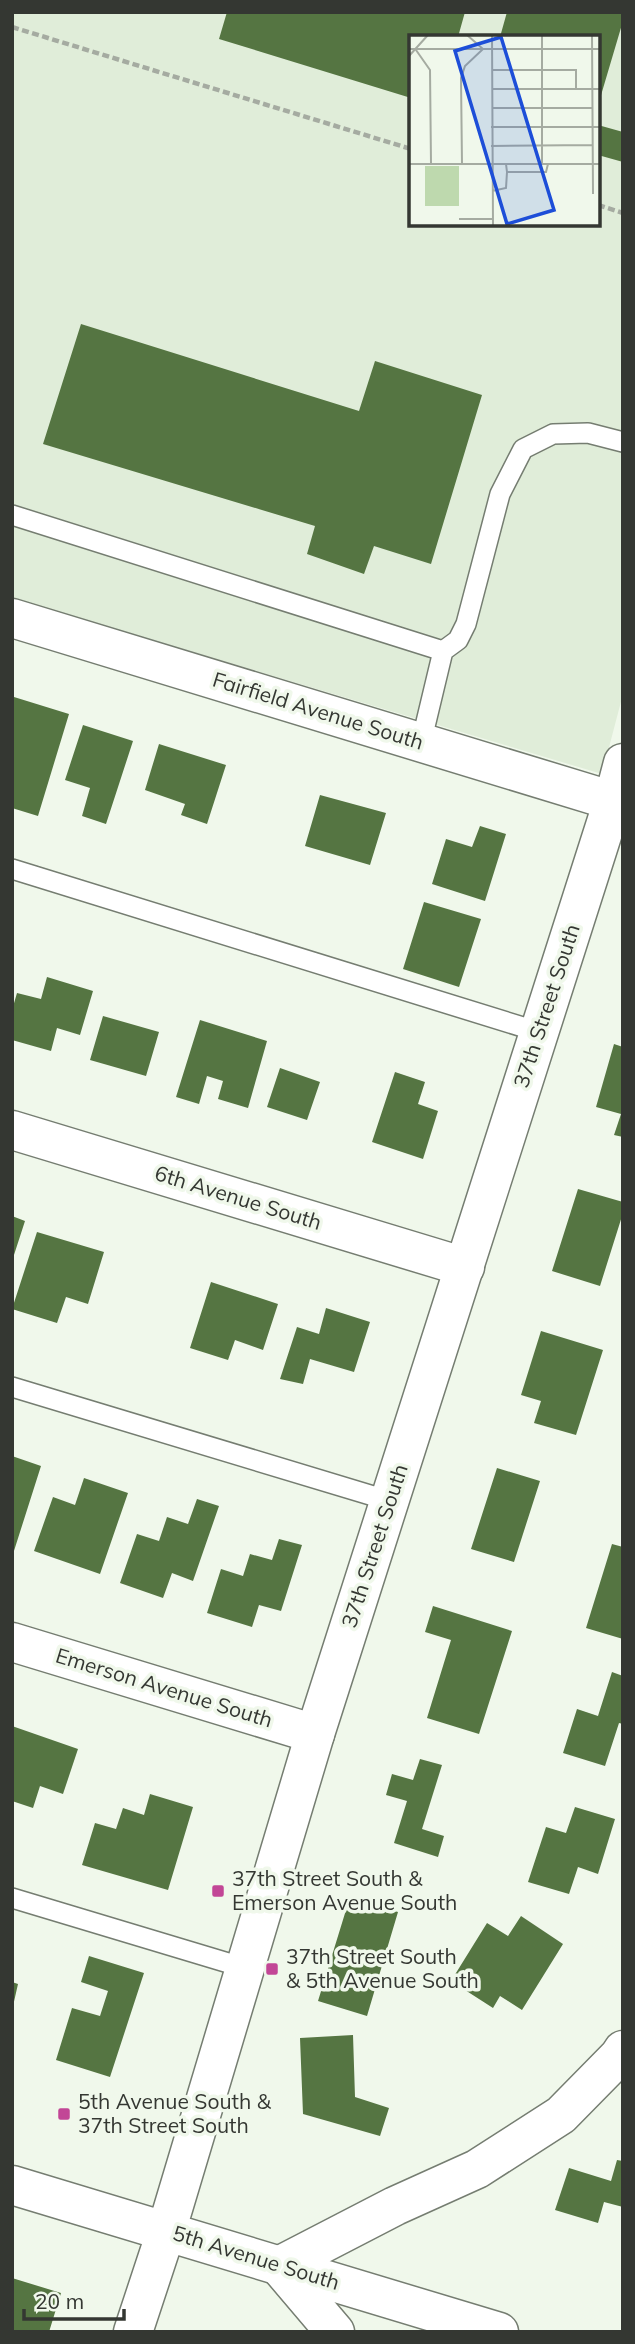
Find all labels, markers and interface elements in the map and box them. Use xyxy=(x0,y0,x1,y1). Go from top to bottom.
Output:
inset map xyxy=(409,35,600,226)
street label: Fairfield Avenue South xyxy=(210,666,427,755)
street label: 37th Street South xyxy=(507,920,585,1091)
street label: 6th Avenue South xyxy=(152,1159,325,1235)
street label: 37th Street South xyxy=(335,1460,413,1631)
street label: Emerson Avenue South xyxy=(53,1642,276,1732)
place label: 37th Street South & Emerson Avenue South xyxy=(232,1865,457,1915)
marker: 37th Street South & Emerson Avenue South xyxy=(210,1883,226,1899)
place label: 37th Street South & 5th Avenue South xyxy=(286,1943,479,1993)
marker: 37th Street South & 5th Avenue South xyxy=(264,1961,280,1977)
place label: 5th Avenue South & 37th Street South xyxy=(78,2088,272,2138)
marker: 5th Avenue South & 37th Street South xyxy=(56,2106,72,2122)
street label: 5th Avenue South xyxy=(170,2219,343,2295)
scale bar xyxy=(24,2278,124,2322)
text: 20 m xyxy=(35,2288,84,2314)

